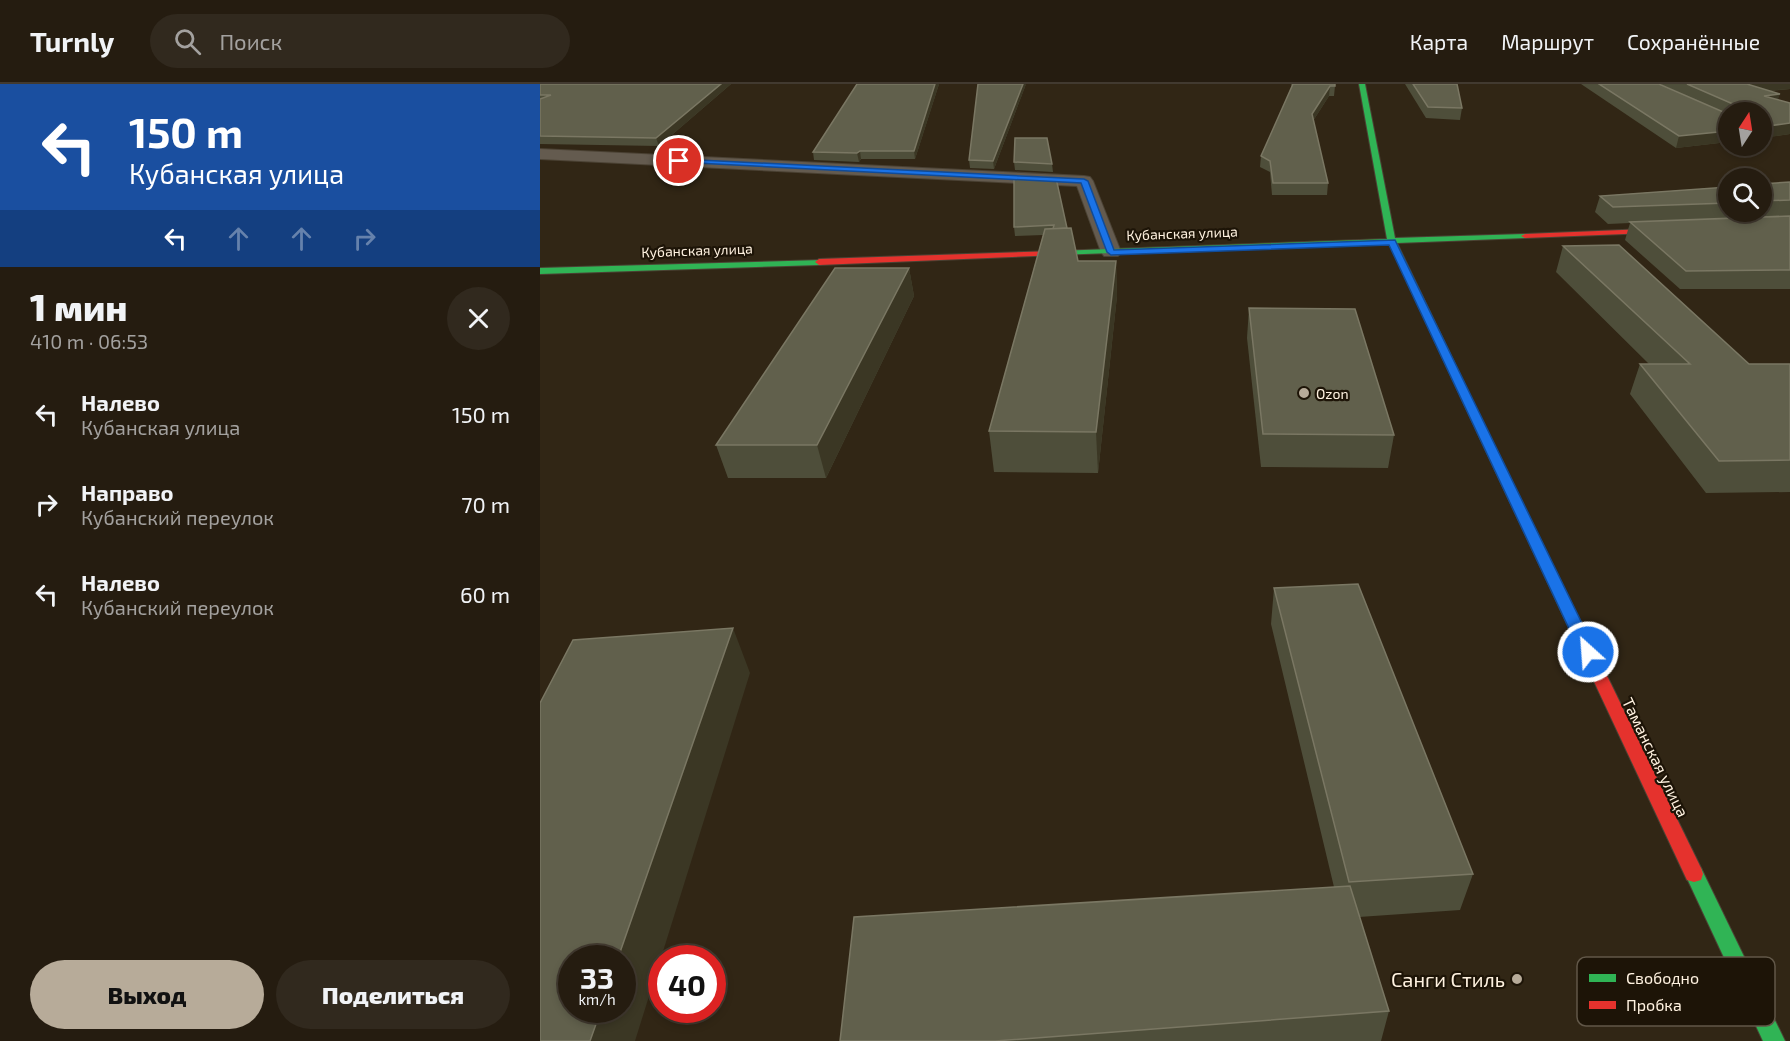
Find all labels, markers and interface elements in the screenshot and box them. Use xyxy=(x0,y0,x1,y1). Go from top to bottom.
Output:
search box xyxy=(150,14,570,68)
text: Turnly xyxy=(30,24,114,58)
icon: search xyxy=(171,25,204,58)
text: Поиск xyxy=(219,28,282,54)
text: Карта xyxy=(1410,29,1468,54)
text: Маршрут xyxy=(1501,29,1594,54)
text: Сохранённые xyxy=(1627,29,1760,54)
north arrow xyxy=(1718,102,1772,156)
map controls xyxy=(1718,102,1772,222)
text: 150 m xyxy=(129,106,243,156)
icon: left xyxy=(30,108,108,186)
pin xyxy=(653,135,704,186)
icon: arrive xyxy=(662,144,695,177)
text: Кубанская улица xyxy=(129,157,344,189)
button: search xyxy=(1718,168,1772,222)
icon: left xyxy=(159,222,192,255)
icon: ahead xyxy=(222,222,255,255)
icon: ahead xyxy=(285,222,318,255)
icon: right xyxy=(348,222,381,255)
street label: Кубанская улица xyxy=(1126,223,1238,243)
street label: Кубанская улица xyxy=(641,240,753,260)
text: 1 мин xyxy=(30,285,128,328)
button: close xyxy=(447,287,510,350)
text: 410 m · 06:53 xyxy=(30,329,148,353)
place label: Ozon xyxy=(1316,385,1349,402)
marker: Ozon xyxy=(1297,386,1311,400)
text: Налево xyxy=(81,389,160,415)
icon: left xyxy=(30,398,63,431)
text: 150 m xyxy=(452,401,510,427)
text: Кубанская улица xyxy=(81,415,240,439)
text: Направо xyxy=(81,479,174,505)
icon: right xyxy=(30,488,63,521)
text: 70 m xyxy=(461,491,510,517)
text: Кубанский переулок xyxy=(81,505,274,529)
text: Налево xyxy=(81,569,160,595)
icon: left xyxy=(30,578,63,611)
text: 60 m xyxy=(460,581,510,607)
text: Кубанский переулок xyxy=(81,595,274,619)
position arrow xyxy=(1556,620,1620,684)
street label: Таманская улица xyxy=(1618,694,1693,820)
speed limit sign: 40 xyxy=(648,945,726,1023)
legend xyxy=(1577,957,1775,1026)
text: 33 xyxy=(580,959,614,995)
button: Выход xyxy=(30,960,264,1029)
button: Поделиться xyxy=(276,960,510,1029)
place label: Санги Стиль xyxy=(1391,967,1505,991)
text: Свободно xyxy=(1626,968,1699,987)
marker: Санги Стиль xyxy=(1510,972,1524,986)
text: km/h xyxy=(578,990,616,1008)
text: Пробка xyxy=(1626,995,1682,1014)

